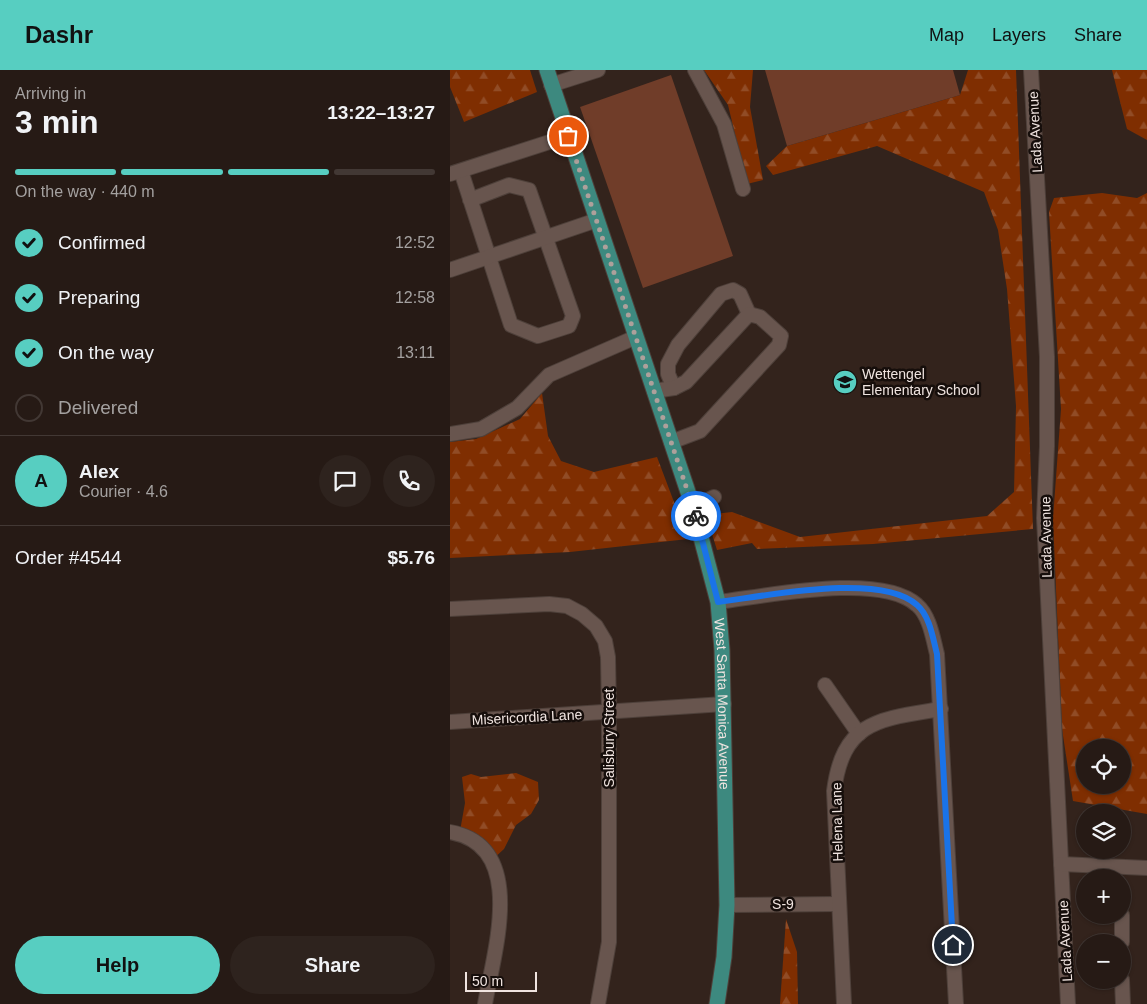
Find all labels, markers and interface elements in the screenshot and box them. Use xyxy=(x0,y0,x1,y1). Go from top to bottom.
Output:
text: Dashr xyxy=(25,21,93,48)
text: Map xyxy=(929,25,964,45)
text: Layers xyxy=(992,25,1046,45)
text: Share xyxy=(1074,25,1122,45)
text: Arriving in xyxy=(15,85,86,102)
street label: Lada Avenue xyxy=(1025,91,1045,173)
text: 13:22–13:27 xyxy=(327,102,435,123)
text: 3 min xyxy=(15,104,99,140)
pin xyxy=(547,115,589,157)
icon: bag xyxy=(554,122,582,150)
text: On the way · 440 m xyxy=(15,183,155,200)
icon: check xyxy=(15,229,43,257)
text: Confirmed xyxy=(58,232,146,253)
text: 12:52 xyxy=(395,234,435,251)
icon: check xyxy=(15,284,43,312)
text: Preparing xyxy=(58,287,140,308)
text: 12:58 xyxy=(395,289,435,306)
icon: check xyxy=(15,339,43,367)
text: On the way xyxy=(58,342,154,363)
text: 13:11 xyxy=(396,344,435,361)
place label: Wettengel Elementary School xyxy=(862,366,980,398)
school or university icon: Wettengel Elementary School xyxy=(832,369,858,395)
text: Delivered xyxy=(58,397,138,418)
button: chat xyxy=(319,455,371,507)
button: phone xyxy=(383,455,435,507)
text: Alex xyxy=(79,461,119,482)
text: A xyxy=(34,470,48,491)
text: Courier · 4.6 xyxy=(79,483,168,500)
courier xyxy=(671,491,721,541)
street label: Lada Avenue xyxy=(1037,496,1055,578)
icon: bike xyxy=(682,502,710,530)
text: Order #4544 xyxy=(15,547,122,568)
text: $5.76 xyxy=(387,547,435,568)
street label: West Santa Monica Avenue xyxy=(711,617,733,790)
street label: Salisbury Street xyxy=(601,688,617,787)
street label: Misericordia Lane xyxy=(471,706,583,728)
map controls xyxy=(1076,739,1131,989)
button: locate xyxy=(1076,739,1131,794)
street label: Helena Lane xyxy=(828,782,846,862)
button: layers xyxy=(1076,804,1131,859)
button: + xyxy=(1076,869,1131,924)
street label: S-9 xyxy=(772,896,794,912)
street label: Lada Avenue xyxy=(1055,900,1075,982)
pin xyxy=(932,924,974,966)
icon: home xyxy=(939,931,967,959)
button: − xyxy=(1076,934,1131,989)
button: Help xyxy=(15,936,220,994)
button: Share xyxy=(230,936,435,994)
scale bar xyxy=(465,969,538,992)
text: 50 m xyxy=(472,973,503,989)

